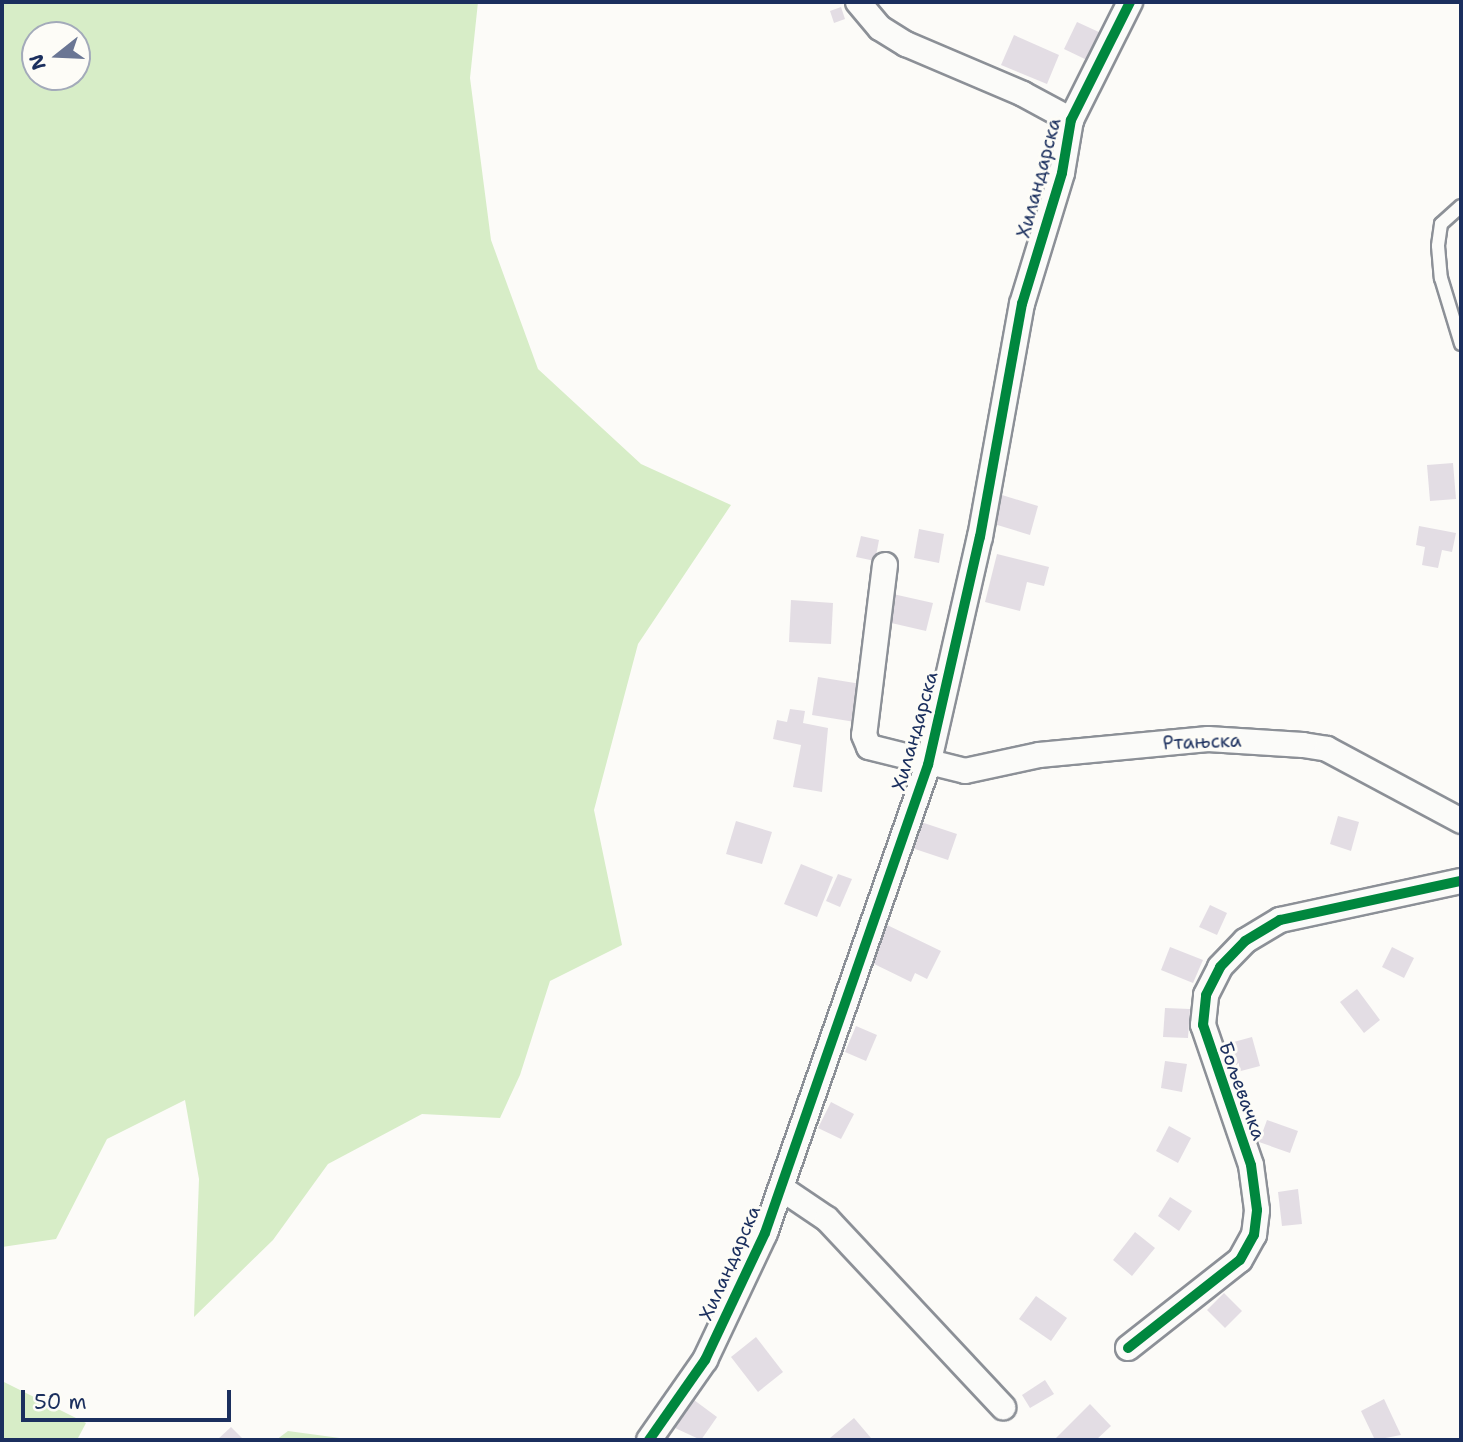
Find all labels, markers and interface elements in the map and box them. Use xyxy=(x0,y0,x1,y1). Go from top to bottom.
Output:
north arrow xyxy=(21,21,91,91)
text: N xyxy=(23,51,52,73)
street label: Хиландарска xyxy=(1012,116,1066,240)
street label: Хиландарска xyxy=(887,669,943,793)
street label: Ртањска xyxy=(1162,729,1242,755)
street label: Бољевачка xyxy=(1214,1039,1270,1143)
street label: Хиландарска xyxy=(695,1202,765,1324)
scale bar xyxy=(24,1376,234,1420)
text: 50 m xyxy=(34,1388,87,1416)

